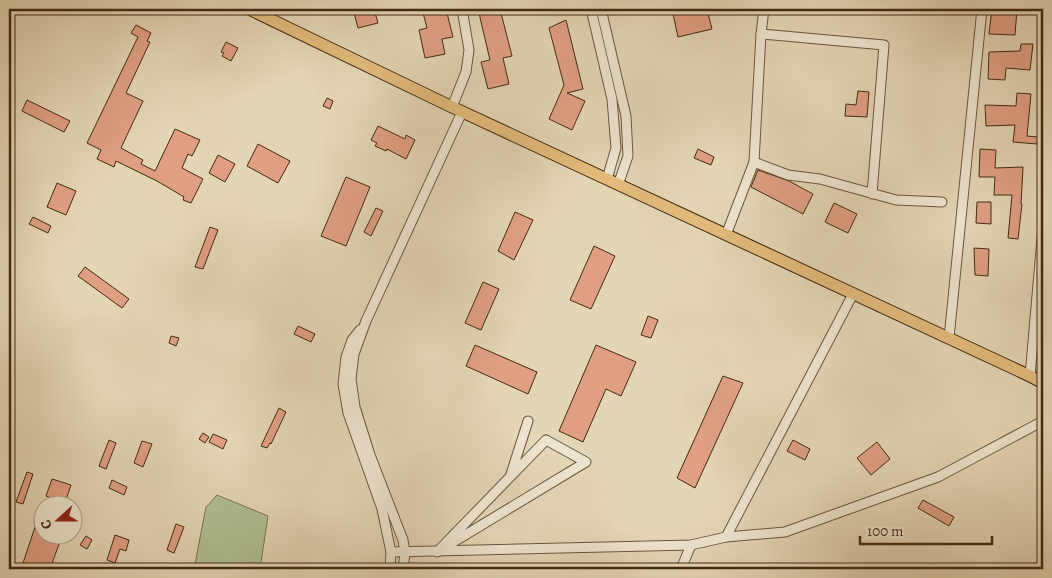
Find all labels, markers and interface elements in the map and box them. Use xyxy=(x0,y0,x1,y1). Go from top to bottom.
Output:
north arrow xyxy=(32,496,82,546)
scale bar xyxy=(860,513,992,545)
text: С xyxy=(36,517,57,532)
text: 100 m xyxy=(867,521,904,541)

